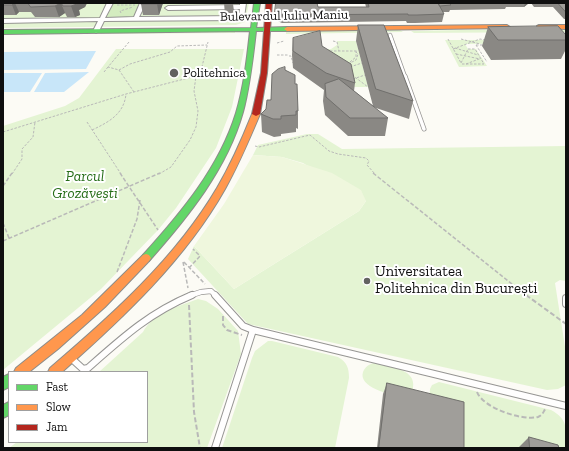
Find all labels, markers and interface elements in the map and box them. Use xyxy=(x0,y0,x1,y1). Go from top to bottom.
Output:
street label: Bulevardul Iuliu Maniu xyxy=(220,7,348,25)
place label: Politehnica xyxy=(183,65,246,81)
marker: Politehnica xyxy=(168,67,180,79)
park label: Parcul Grozăvești xyxy=(52,168,118,203)
place label: Universitatea Politehnica din București xyxy=(375,263,537,298)
marker: Universitatea Politehnica din București xyxy=(362,276,372,286)
legend xyxy=(8,371,148,443)
text: Fast xyxy=(46,380,68,394)
text: Slow xyxy=(46,400,71,414)
text: Jam xyxy=(46,420,67,434)

